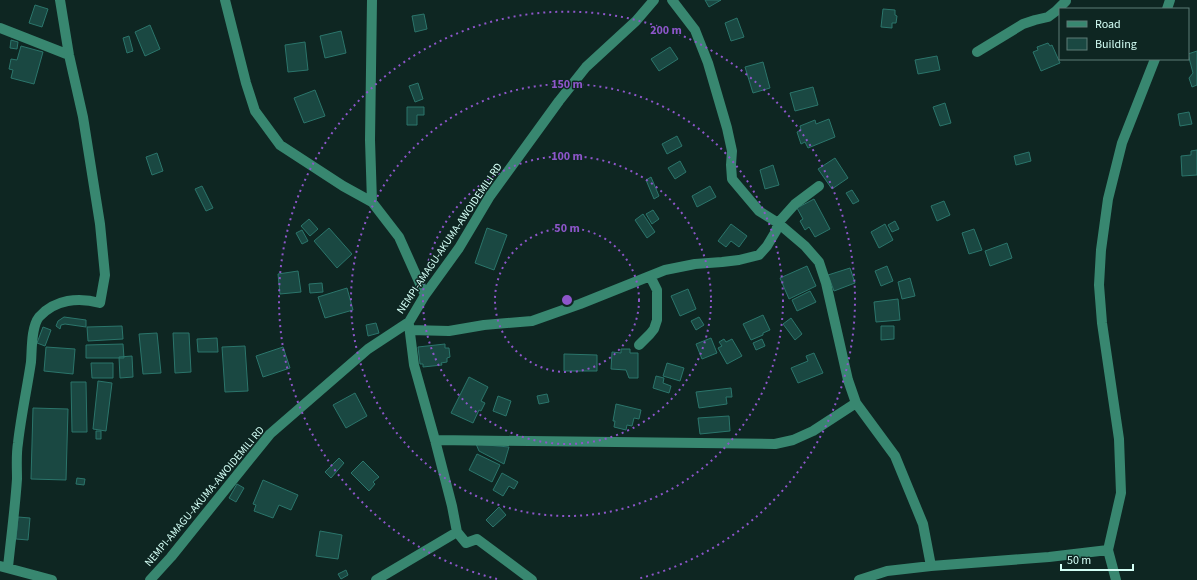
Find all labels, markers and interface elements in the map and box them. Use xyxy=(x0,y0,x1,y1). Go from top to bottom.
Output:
legend xyxy=(1059,8,1189,60)
text: Road xyxy=(1095,16,1121,33)
text: 200 m xyxy=(650,22,682,39)
text: Building xyxy=(1095,36,1137,53)
text: 150 m xyxy=(551,76,583,93)
text: 100 m xyxy=(551,148,583,165)
street label: NEMPI-AMAGU-AKUMA-AWOIDEMILI RD xyxy=(393,160,506,317)
text: 50 m xyxy=(554,220,580,237)
centre of rings xyxy=(560,293,574,307)
street label: NEMPI-AMAGU-AKUMA-AWOIDEMILI RD xyxy=(141,423,268,570)
scale bar xyxy=(1061,546,1133,572)
text: 50 m xyxy=(1067,552,1091,569)

